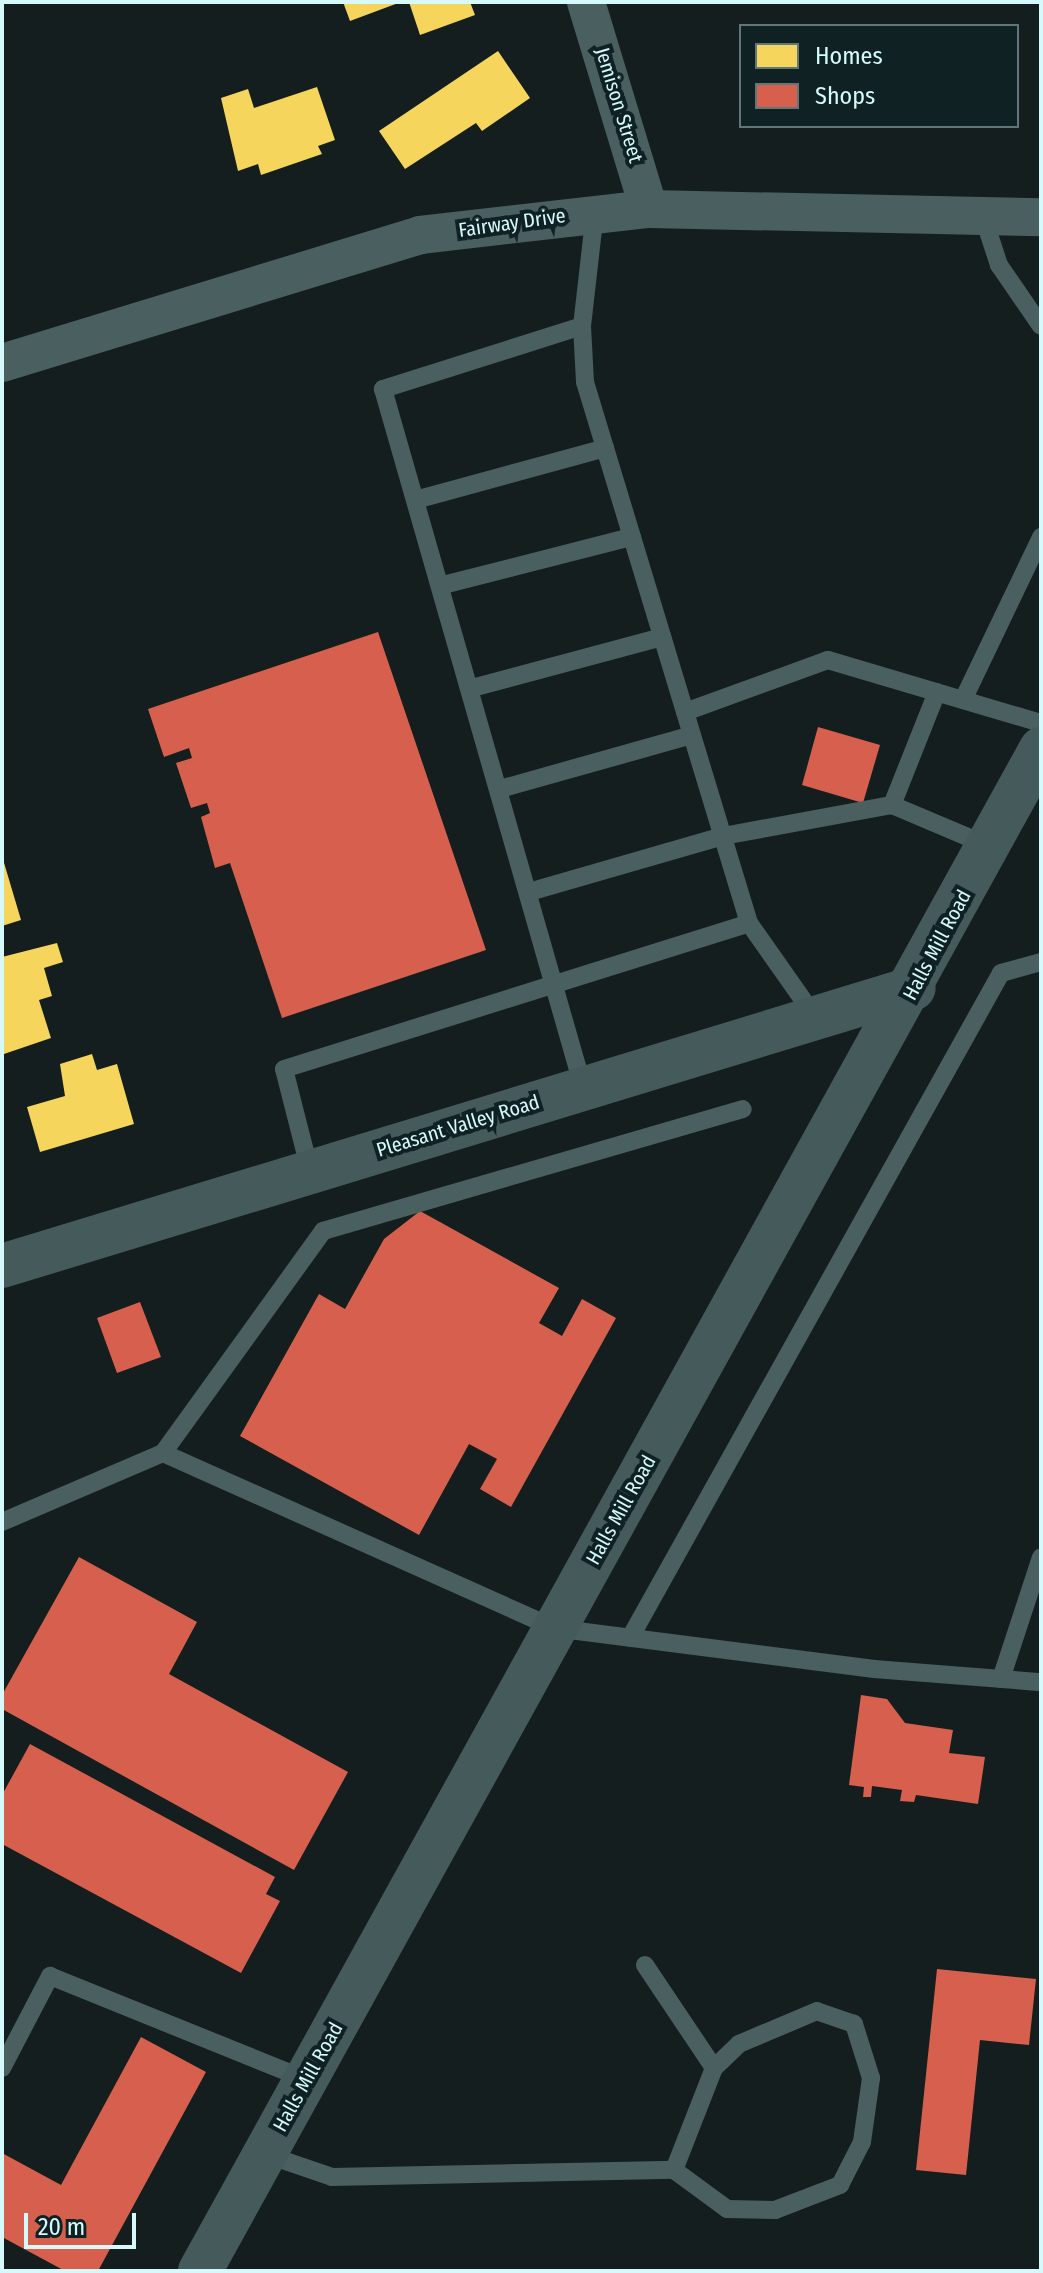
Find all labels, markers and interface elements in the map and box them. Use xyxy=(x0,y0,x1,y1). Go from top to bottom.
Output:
legend xyxy=(739,24,1019,128)
text: Homes xyxy=(815,42,883,70)
street label: Jemison Street xyxy=(590,44,648,166)
text: Shops xyxy=(815,82,875,110)
street label: Fairway Drive xyxy=(457,204,567,242)
street label: Halls Mill Road xyxy=(898,886,976,1004)
street label: Pleasant Valley Road xyxy=(374,1090,542,1162)
street label: Halls Mill Road xyxy=(581,1451,661,1569)
street label: Halls Mill Road xyxy=(268,2018,348,2136)
scale bar xyxy=(28,2197,140,2247)
text: 20 m xyxy=(38,2213,85,2241)

